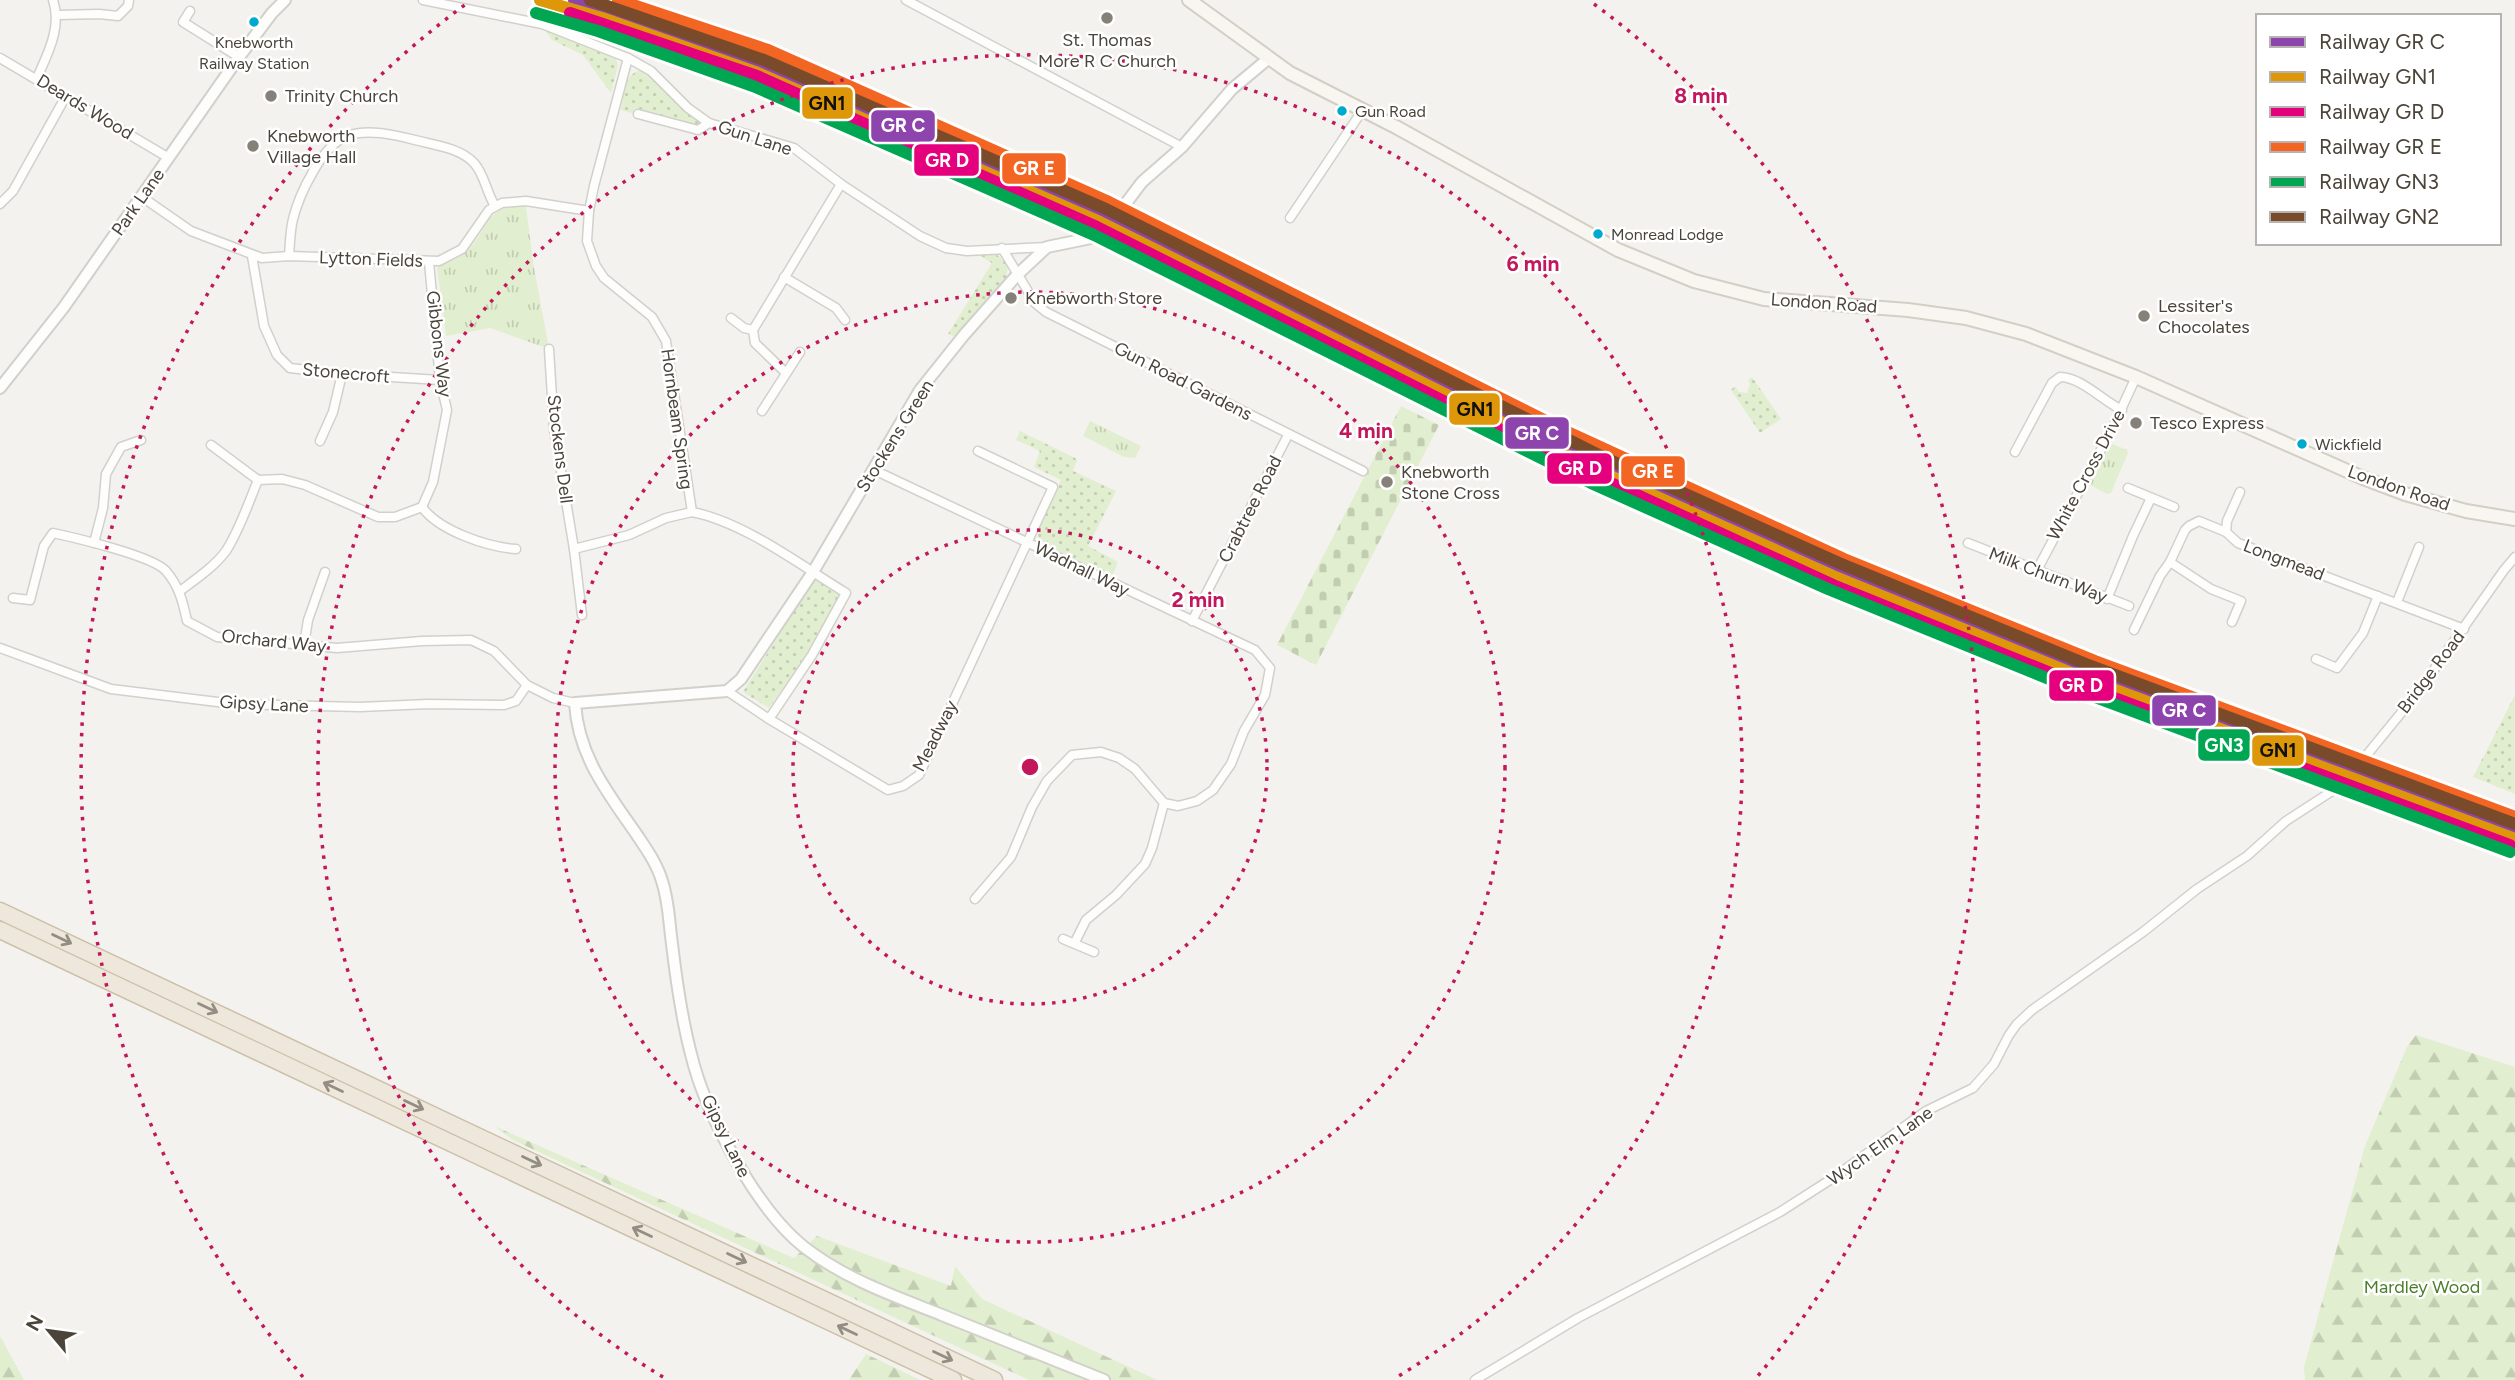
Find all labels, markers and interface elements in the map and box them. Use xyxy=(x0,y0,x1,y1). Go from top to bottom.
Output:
marker: St. Thomas More R C Church xyxy=(1099,10,1115,26)
legend xyxy=(2256,14,2501,245)
marker: Knebworth Railway Station xyxy=(247,15,261,29)
place label: St. Thomas More R C Church xyxy=(1038,29,1176,72)
text: Railway GR C xyxy=(2319,29,2445,54)
place label: Knebworth Railway Station xyxy=(199,33,309,73)
text: Railway GN1 xyxy=(2319,64,2436,89)
street label: Deards Wood xyxy=(33,70,137,144)
text: 8 min xyxy=(1674,83,1728,108)
place label: Trinity Church xyxy=(285,85,398,107)
line badge: GN1 xyxy=(801,86,854,120)
marker: Trinity Church xyxy=(263,88,279,104)
text: GN1 xyxy=(809,92,845,115)
text: Railway GR D xyxy=(2319,99,2444,124)
place label: Gun Road xyxy=(1355,102,1426,121)
marker: Gun Road xyxy=(1335,104,1349,118)
line badge: GR C xyxy=(870,109,936,143)
text: GR C xyxy=(881,114,926,137)
street label: Gun Lane xyxy=(715,116,795,160)
place label: Knebworth Village Hall xyxy=(267,125,356,168)
text: Railway GR E xyxy=(2319,134,2442,159)
marker: Knebworth Village Hall xyxy=(245,138,261,154)
line badge: GR D xyxy=(913,143,980,177)
text: GR D xyxy=(925,149,969,172)
line badge: GR E xyxy=(1001,152,1067,185)
text: GR E xyxy=(1013,157,1055,180)
street label: Park Lane xyxy=(107,164,169,240)
text: Railway GN3 xyxy=(2319,169,2439,194)
text: Railway GN2 xyxy=(2319,204,2439,229)
place label: Monread Lodge xyxy=(1611,225,1724,244)
marker: Monread Lodge xyxy=(1591,227,1605,241)
street label: Lytton Fields xyxy=(319,246,423,272)
text: 6 min xyxy=(1507,251,1559,276)
place label: Knebworth Store xyxy=(1025,287,1162,309)
street label: London Road xyxy=(1770,288,1878,318)
street label: Gibbons Way xyxy=(422,289,457,399)
marker: Knebworth Store xyxy=(1003,290,1019,306)
place label: Lessiter's Chocolates xyxy=(2158,295,2250,338)
marker: Lessiter's Chocolates xyxy=(2136,308,2152,324)
street label: Gun Road Gardens xyxy=(1110,337,1256,425)
street label: Hornbeam Spring xyxy=(656,347,698,491)
street label: Stonecroft xyxy=(301,358,391,388)
street label: Stockens Green xyxy=(852,376,938,496)
line badge: GN1 xyxy=(1448,392,1501,426)
street label: Stockens Dell xyxy=(542,393,578,505)
text: GN1 xyxy=(1457,398,1493,421)
street label: White Cross Drive xyxy=(2042,406,2130,544)
place label: Tesco Express xyxy=(2150,412,2264,434)
marker: Tesco Express xyxy=(2128,415,2144,431)
line badge: GR C xyxy=(1504,416,1570,450)
text: 4 min xyxy=(1339,418,1393,443)
text: GR C xyxy=(1515,422,1560,445)
place label: Wickfield xyxy=(2315,435,2382,454)
marker: Wickfield xyxy=(2295,437,2309,451)
street label: Crabtree Road xyxy=(1214,452,1286,566)
line badge: GR D xyxy=(1546,452,1613,485)
line badge: GR E xyxy=(1620,455,1686,488)
text: GR D xyxy=(1558,457,1602,480)
text: GR E xyxy=(1632,460,1674,483)
street label: London Road xyxy=(2345,460,2453,516)
place label: Knebworth Stone Cross xyxy=(1401,461,1500,504)
marker: Knebworth Stone Cross xyxy=(1379,474,1395,490)
street label: Longmead xyxy=(2240,534,2328,586)
street label: Wadnall Way xyxy=(1031,537,1134,602)
street label: Milk Churn Way xyxy=(1986,542,2111,608)
text: 2 min xyxy=(1172,587,1224,612)
street label: Orchard Way xyxy=(221,625,328,657)
street label: Bridge Road xyxy=(2393,626,2469,718)
line badge: GR D xyxy=(2048,669,2115,702)
text: GR D xyxy=(2059,674,2103,697)
street label: Gipsy Lane xyxy=(219,691,309,717)
line badge: GR C xyxy=(2151,694,2217,727)
street label: Meadway xyxy=(908,696,963,775)
text: GR C xyxy=(2162,699,2207,722)
line badge: GN3 xyxy=(2197,728,2251,762)
text: GN3 xyxy=(2204,734,2244,757)
line badge: GN1 xyxy=(2251,734,2305,767)
text: GN1 xyxy=(2260,739,2296,762)
centre of rings xyxy=(1018,755,1042,779)
one-way arrow xyxy=(51,933,72,946)
one-way arrow xyxy=(197,1002,219,1015)
one-way arrow xyxy=(323,1079,344,1092)
street label: Gipsy Lane xyxy=(697,1091,756,1181)
one-way arrow xyxy=(403,1099,424,1112)
street label: Wych Elm Lane xyxy=(1823,1101,1937,1190)
one-way arrow xyxy=(521,1154,542,1168)
one-way arrow xyxy=(632,1225,653,1239)
one-way arrow xyxy=(726,1252,747,1265)
park label: Mardley Wood xyxy=(2364,1276,2480,1298)
north arrow xyxy=(14,1296,84,1366)
text: N xyxy=(21,1311,48,1335)
one-way arrow xyxy=(837,1323,858,1336)
one-way arrow xyxy=(932,1349,953,1363)

